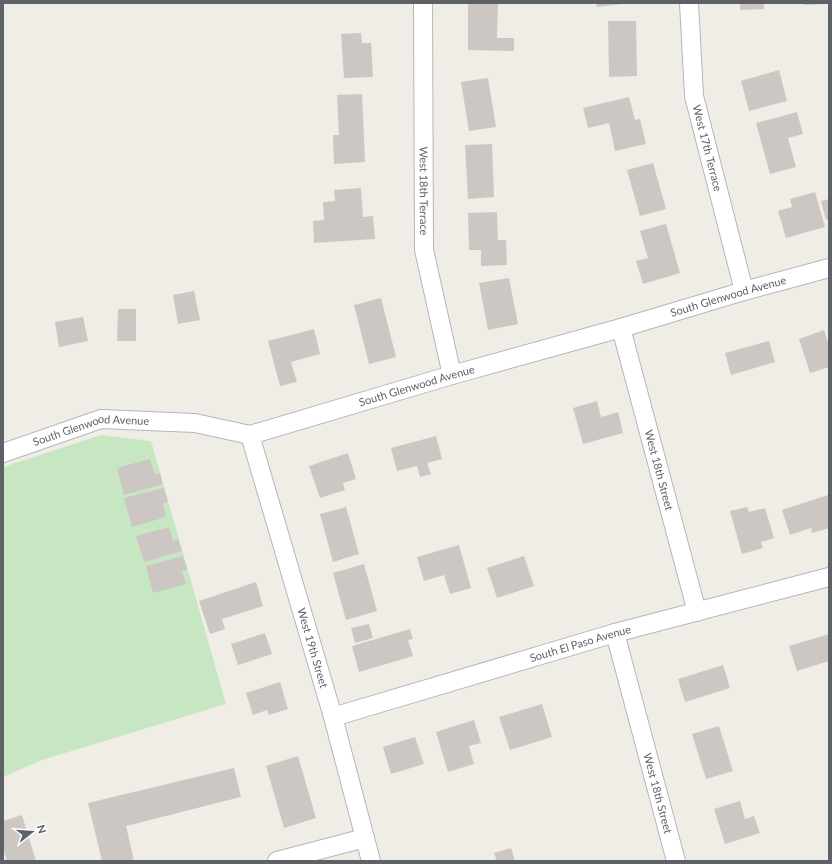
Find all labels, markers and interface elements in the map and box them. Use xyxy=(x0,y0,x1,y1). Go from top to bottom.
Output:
street label: West 17th Terrace xyxy=(691,103,725,193)
street label: West 18th Terrace xyxy=(418,147,431,236)
street label: South Glenwood Avenue xyxy=(669,273,788,319)
street label: South Glenwood Avenue xyxy=(357,362,476,408)
street label: South Glenwood Avenue xyxy=(31,412,150,448)
street label: West 18th Street xyxy=(642,428,676,512)
street label: West 19th Street xyxy=(295,606,331,689)
street label: South El Paso Avenue xyxy=(528,622,632,664)
street label: West 18th Street xyxy=(641,752,675,835)
north arrow xyxy=(12,812,52,852)
text: N xyxy=(35,823,49,835)

